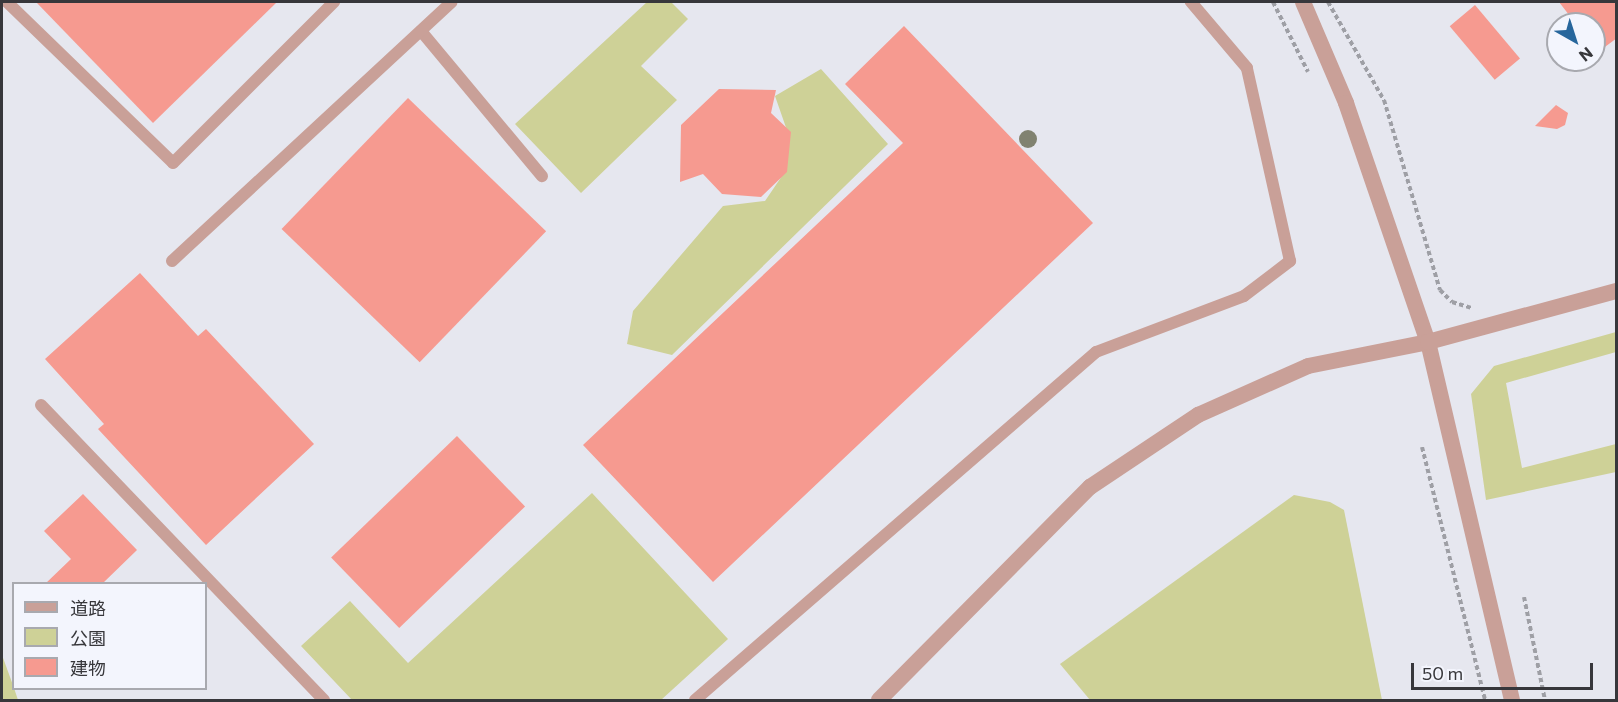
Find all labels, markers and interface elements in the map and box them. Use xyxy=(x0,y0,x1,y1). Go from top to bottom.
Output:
north arrow xyxy=(1546,12,1606,72)
text: N xyxy=(1576,44,1597,66)
legend xyxy=(12,582,207,690)
text: 道路 xyxy=(70,597,106,619)
text: 公園 xyxy=(70,627,106,649)
scale bar xyxy=(1414,651,1596,689)
text: 建物 xyxy=(70,657,106,679)
text: 50 m xyxy=(1422,662,1463,684)

